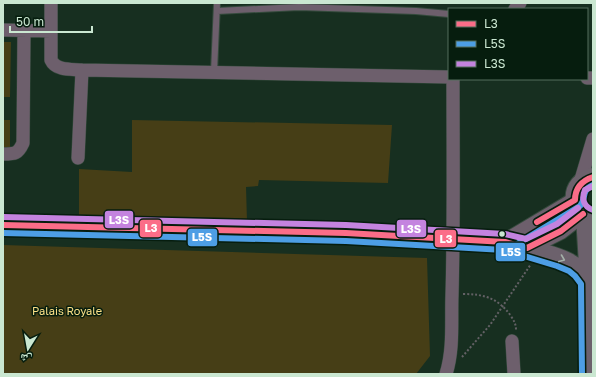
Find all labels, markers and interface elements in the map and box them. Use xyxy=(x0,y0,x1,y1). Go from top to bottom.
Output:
scale bar xyxy=(10,8,92,34)
legend xyxy=(448,8,588,80)
text: 50 m xyxy=(16,14,44,29)
text: L3 xyxy=(484,16,498,31)
text: L5S xyxy=(484,36,506,51)
text: L3S xyxy=(484,56,506,71)
line badge: L3S xyxy=(104,210,134,229)
text: L3S xyxy=(109,213,129,226)
line badge: L3 xyxy=(139,219,162,238)
line badge: L3S xyxy=(396,219,427,238)
text: L3 xyxy=(145,221,158,234)
text: L3S xyxy=(401,222,421,235)
line badge: L5S xyxy=(187,228,218,247)
line badge: L3 xyxy=(434,229,457,248)
unlabelled marker xyxy=(497,229,507,239)
text: L5S xyxy=(192,230,212,243)
text: L3 xyxy=(440,232,453,245)
line badge: L5S xyxy=(495,242,526,262)
text: L5S xyxy=(501,245,521,258)
one-way arrow xyxy=(557,254,565,262)
park label: Palais Royale xyxy=(32,304,102,317)
north arrow xyxy=(8,329,48,369)
text: ش xyxy=(19,350,33,367)

